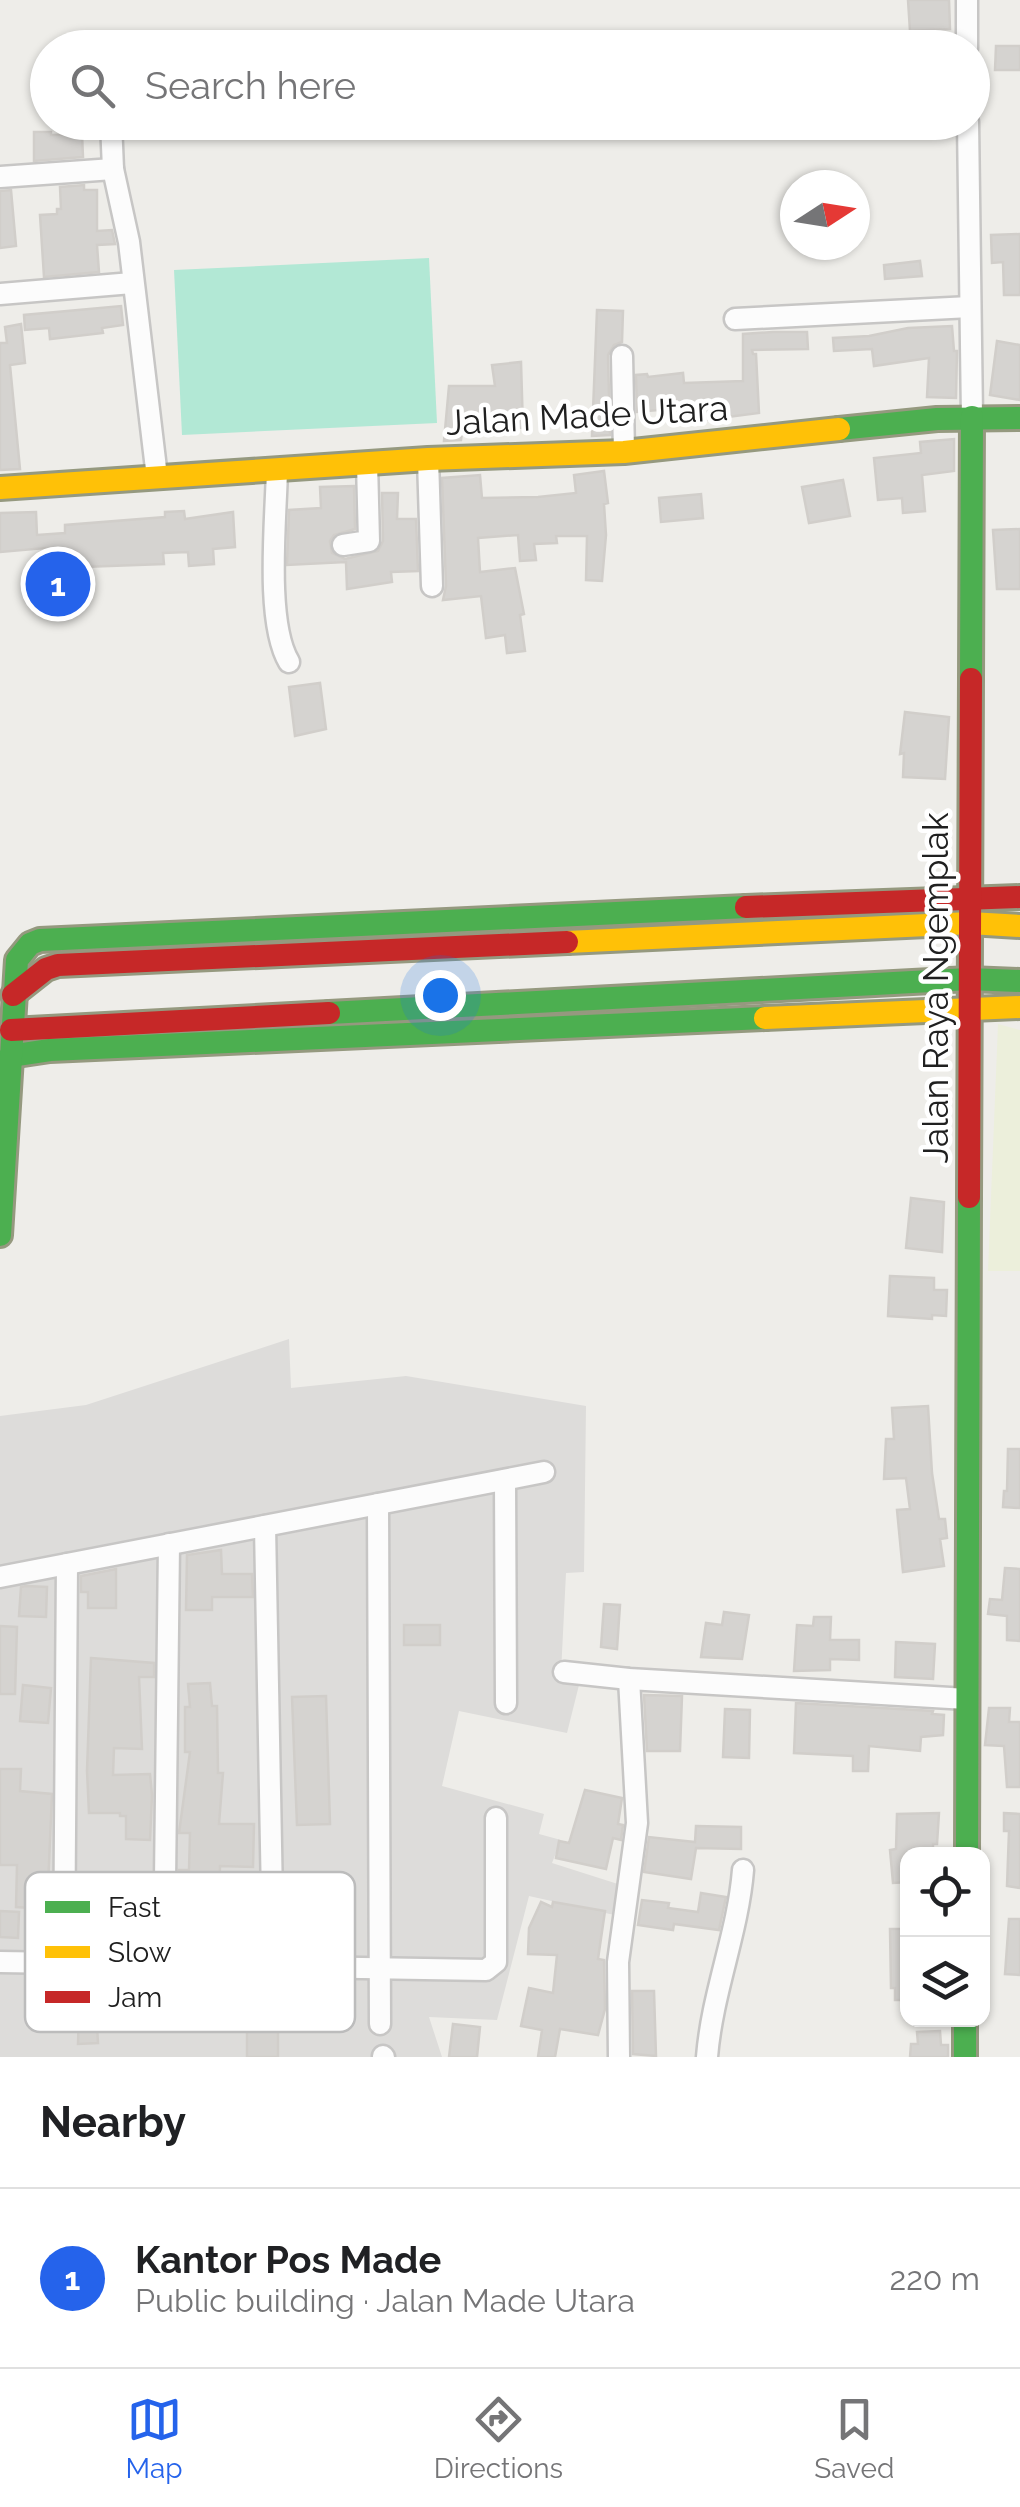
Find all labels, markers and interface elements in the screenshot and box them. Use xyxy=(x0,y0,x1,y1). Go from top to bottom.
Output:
search box xyxy=(30,30,990,140)
icon: search xyxy=(65,58,120,113)
text: Search here xyxy=(145,63,356,108)
north arrow xyxy=(780,170,870,260)
street label: Jalan Made Utara xyxy=(445,387,729,443)
pin: 1 xyxy=(26,546,90,622)
street label: Jalan Raya Ngemplak xyxy=(915,812,956,1163)
your location xyxy=(415,970,466,1021)
map controls xyxy=(900,1847,990,2027)
button: locate xyxy=(900,1847,990,1937)
legend xyxy=(25,1872,355,2032)
text: Fast xyxy=(108,1891,161,1924)
text: Slow xyxy=(108,1936,172,1969)
button: layers xyxy=(900,1937,990,2027)
text: Jam xyxy=(108,1981,162,2014)
text: Nearby xyxy=(40,2098,186,2147)
text: Kantor Pos Made xyxy=(135,2237,441,2282)
text: 1 xyxy=(65,2260,80,2297)
text: 220 m xyxy=(890,2260,980,2297)
text: Public building · Jalan Made Utara xyxy=(135,2282,635,2319)
tab: Map xyxy=(126,2392,183,2485)
tab: Directions xyxy=(434,2392,563,2485)
tab: Saved xyxy=(814,2392,894,2485)

